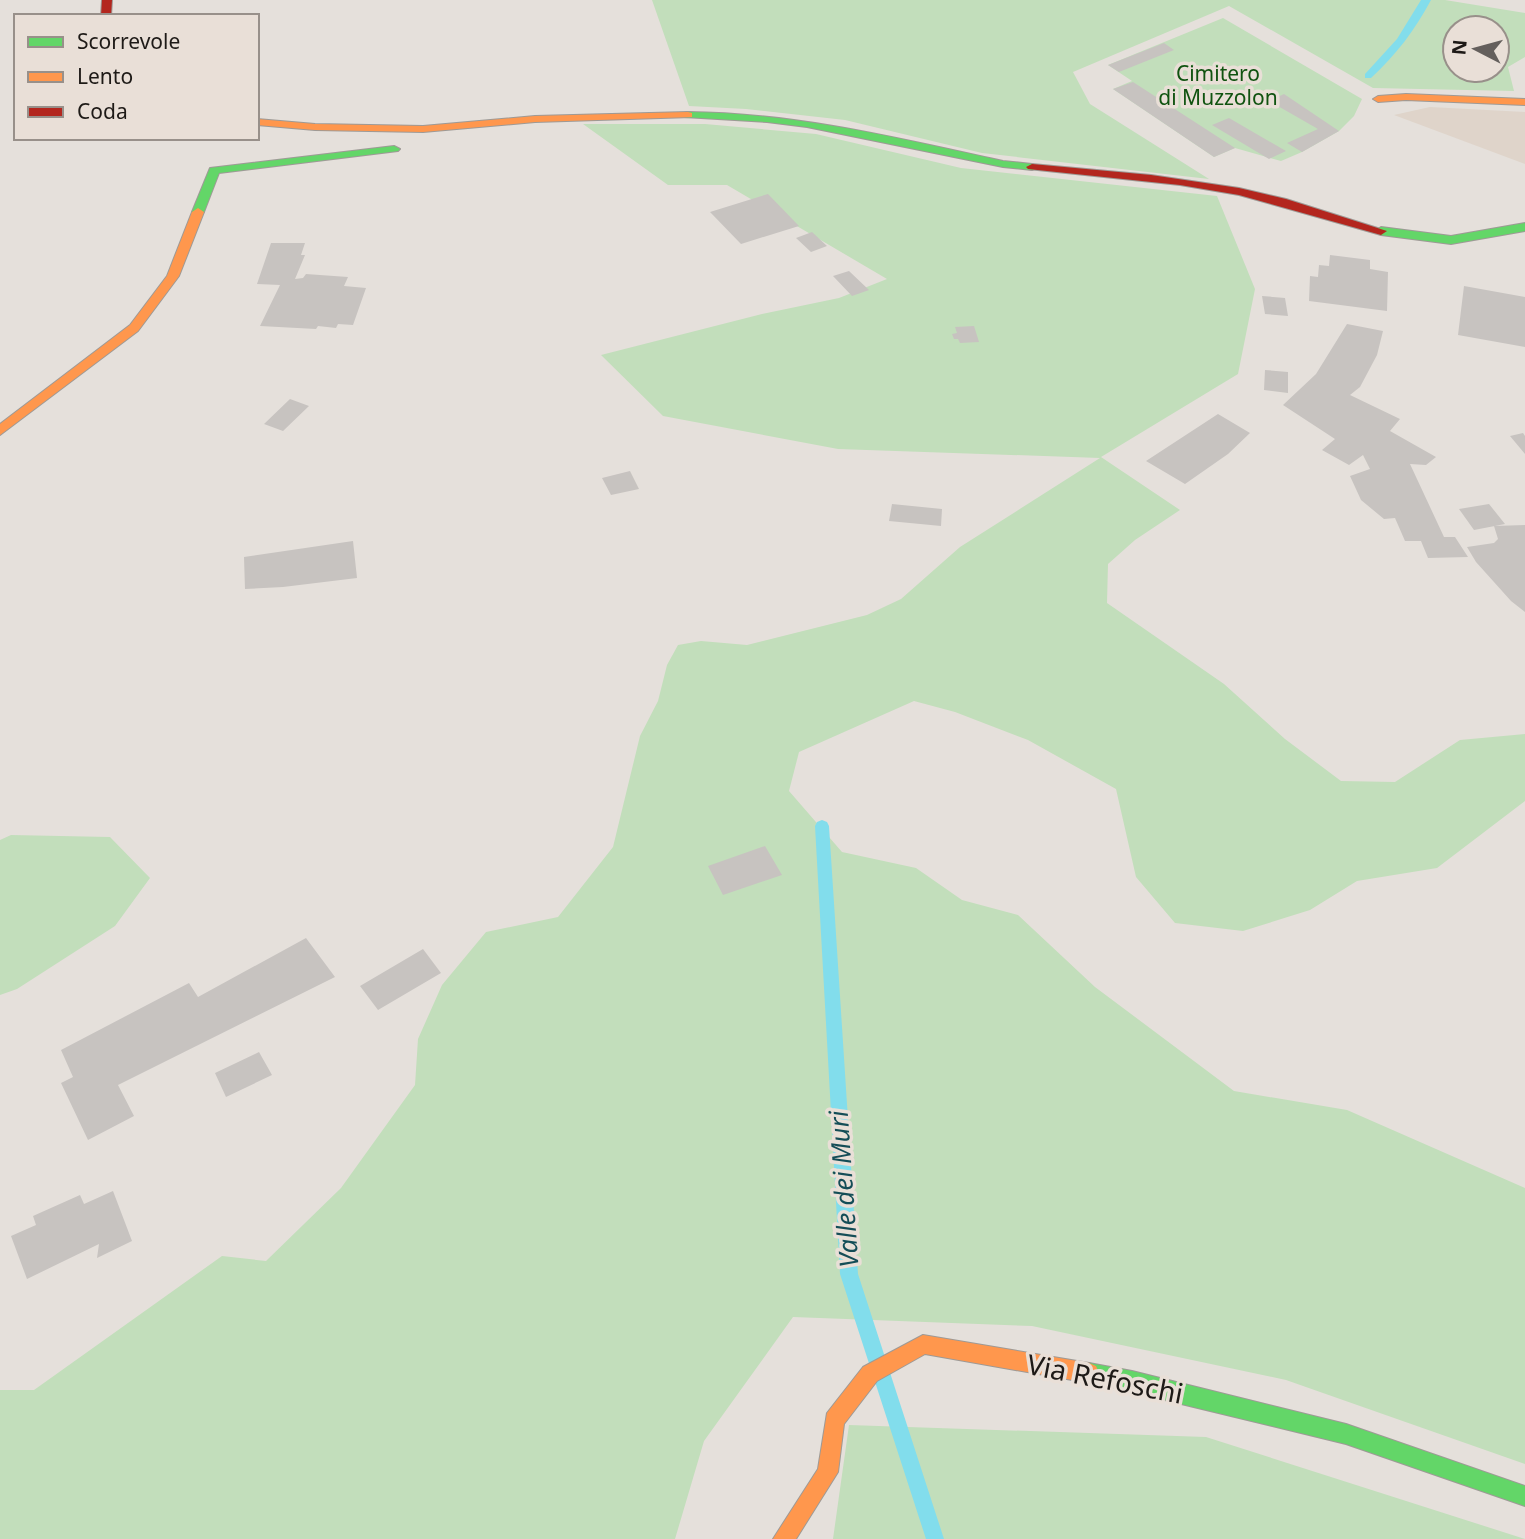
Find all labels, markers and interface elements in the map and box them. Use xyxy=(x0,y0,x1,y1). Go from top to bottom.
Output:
legend xyxy=(14,14,259,140)
north arrow xyxy=(1441,14,1511,84)
text: Scorrevole xyxy=(77,27,180,55)
text: N xyxy=(1445,38,1473,56)
park label: Cimitero di Muzzolon xyxy=(1158,59,1278,111)
text: Lento xyxy=(77,62,133,90)
text: Coda xyxy=(77,97,128,125)
water label: Valle dei Muri xyxy=(819,1108,866,1269)
street label: Via Refoschi xyxy=(1024,1344,1186,1412)

